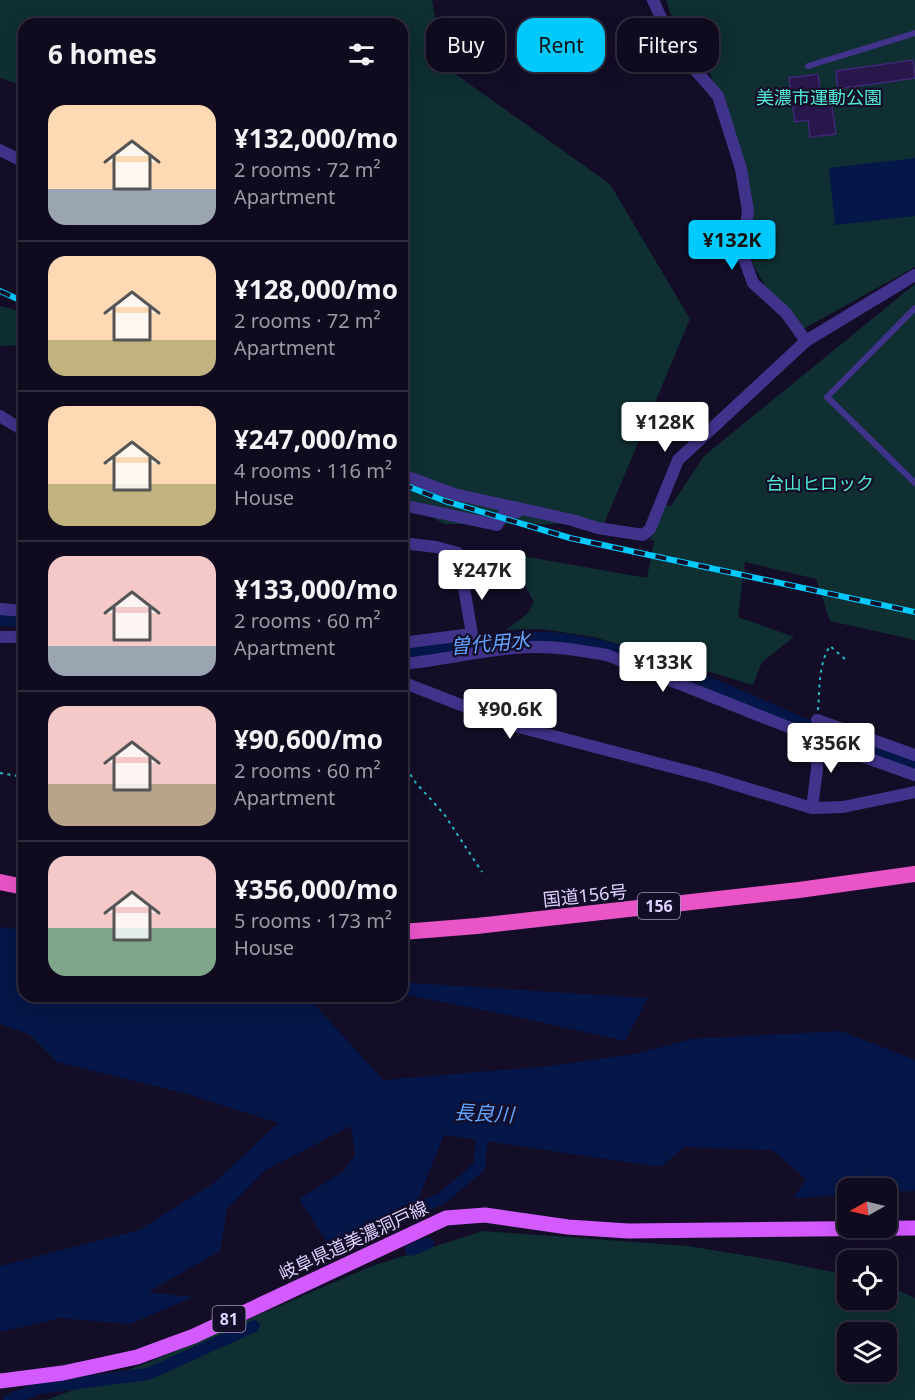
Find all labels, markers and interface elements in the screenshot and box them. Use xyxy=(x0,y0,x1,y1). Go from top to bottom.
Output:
chip: Buy xyxy=(426,18,505,72)
chip: Rent xyxy=(517,18,605,72)
chip: Filters xyxy=(617,18,719,72)
text: 6 homes xyxy=(48,36,157,72)
icon: filters xyxy=(345,38,378,71)
park label: 美濃市運動公園 xyxy=(756,85,882,109)
text: ¥132,000/mo xyxy=(234,120,398,156)
icon: home xyxy=(96,129,168,201)
text: 2 rooms · 72 m² xyxy=(234,156,381,183)
text: Apartment xyxy=(234,183,335,210)
pin: ¥132K xyxy=(690,220,774,271)
text: ¥132K xyxy=(702,226,762,253)
text: ¥128,000/mo xyxy=(234,271,398,307)
icon: home xyxy=(96,280,168,352)
text: 2 rooms · 72 m² xyxy=(234,307,381,334)
text: Apartment xyxy=(234,334,335,361)
pin: ¥128K xyxy=(623,402,707,453)
text: ¥128K xyxy=(635,408,695,435)
text: ¥247,000/mo xyxy=(234,421,398,457)
icon: home xyxy=(96,430,168,502)
text: 4 rooms · 116 m² xyxy=(234,457,392,484)
park label: 台山ヒロック xyxy=(766,471,874,495)
text: House xyxy=(234,484,294,511)
pin: ¥247K xyxy=(440,550,524,601)
text: ¥247K xyxy=(452,556,512,583)
text: ¥133,000/mo xyxy=(234,571,398,607)
icon: home xyxy=(96,580,168,652)
text: 2 rooms · 60 m² xyxy=(234,607,381,634)
water label: 曽代用水 xyxy=(449,626,533,660)
text: Apartment xyxy=(234,634,335,661)
pin: ¥133K xyxy=(621,642,705,693)
text: ¥133K xyxy=(633,648,693,675)
pin: ¥90.6K xyxy=(461,689,559,740)
text: ¥90.6K xyxy=(478,695,542,722)
text: ¥90,600/mo xyxy=(234,721,383,757)
pin: ¥356K xyxy=(789,723,873,774)
text: ¥356K xyxy=(801,729,861,756)
icon: home xyxy=(96,730,168,802)
text: 2 rooms · 60 m² xyxy=(234,757,381,784)
text: Apartment xyxy=(234,784,335,811)
text: ¥356,000/mo xyxy=(234,871,398,907)
street label: 国道156号 xyxy=(542,879,628,911)
icon: home xyxy=(96,880,168,952)
road number: 156 xyxy=(638,893,680,919)
text: 5 rooms · 173 m² xyxy=(234,907,392,934)
text: House xyxy=(234,934,294,961)
water label: 長良川 xyxy=(453,1098,517,1128)
north arrow xyxy=(837,1178,897,1238)
map controls xyxy=(837,1178,897,1382)
street label: 岐阜県道美濃洞戸線 xyxy=(275,1195,431,1285)
button: locate xyxy=(837,1250,897,1310)
road number: 81 xyxy=(212,1306,246,1332)
button: layers xyxy=(837,1322,897,1382)

